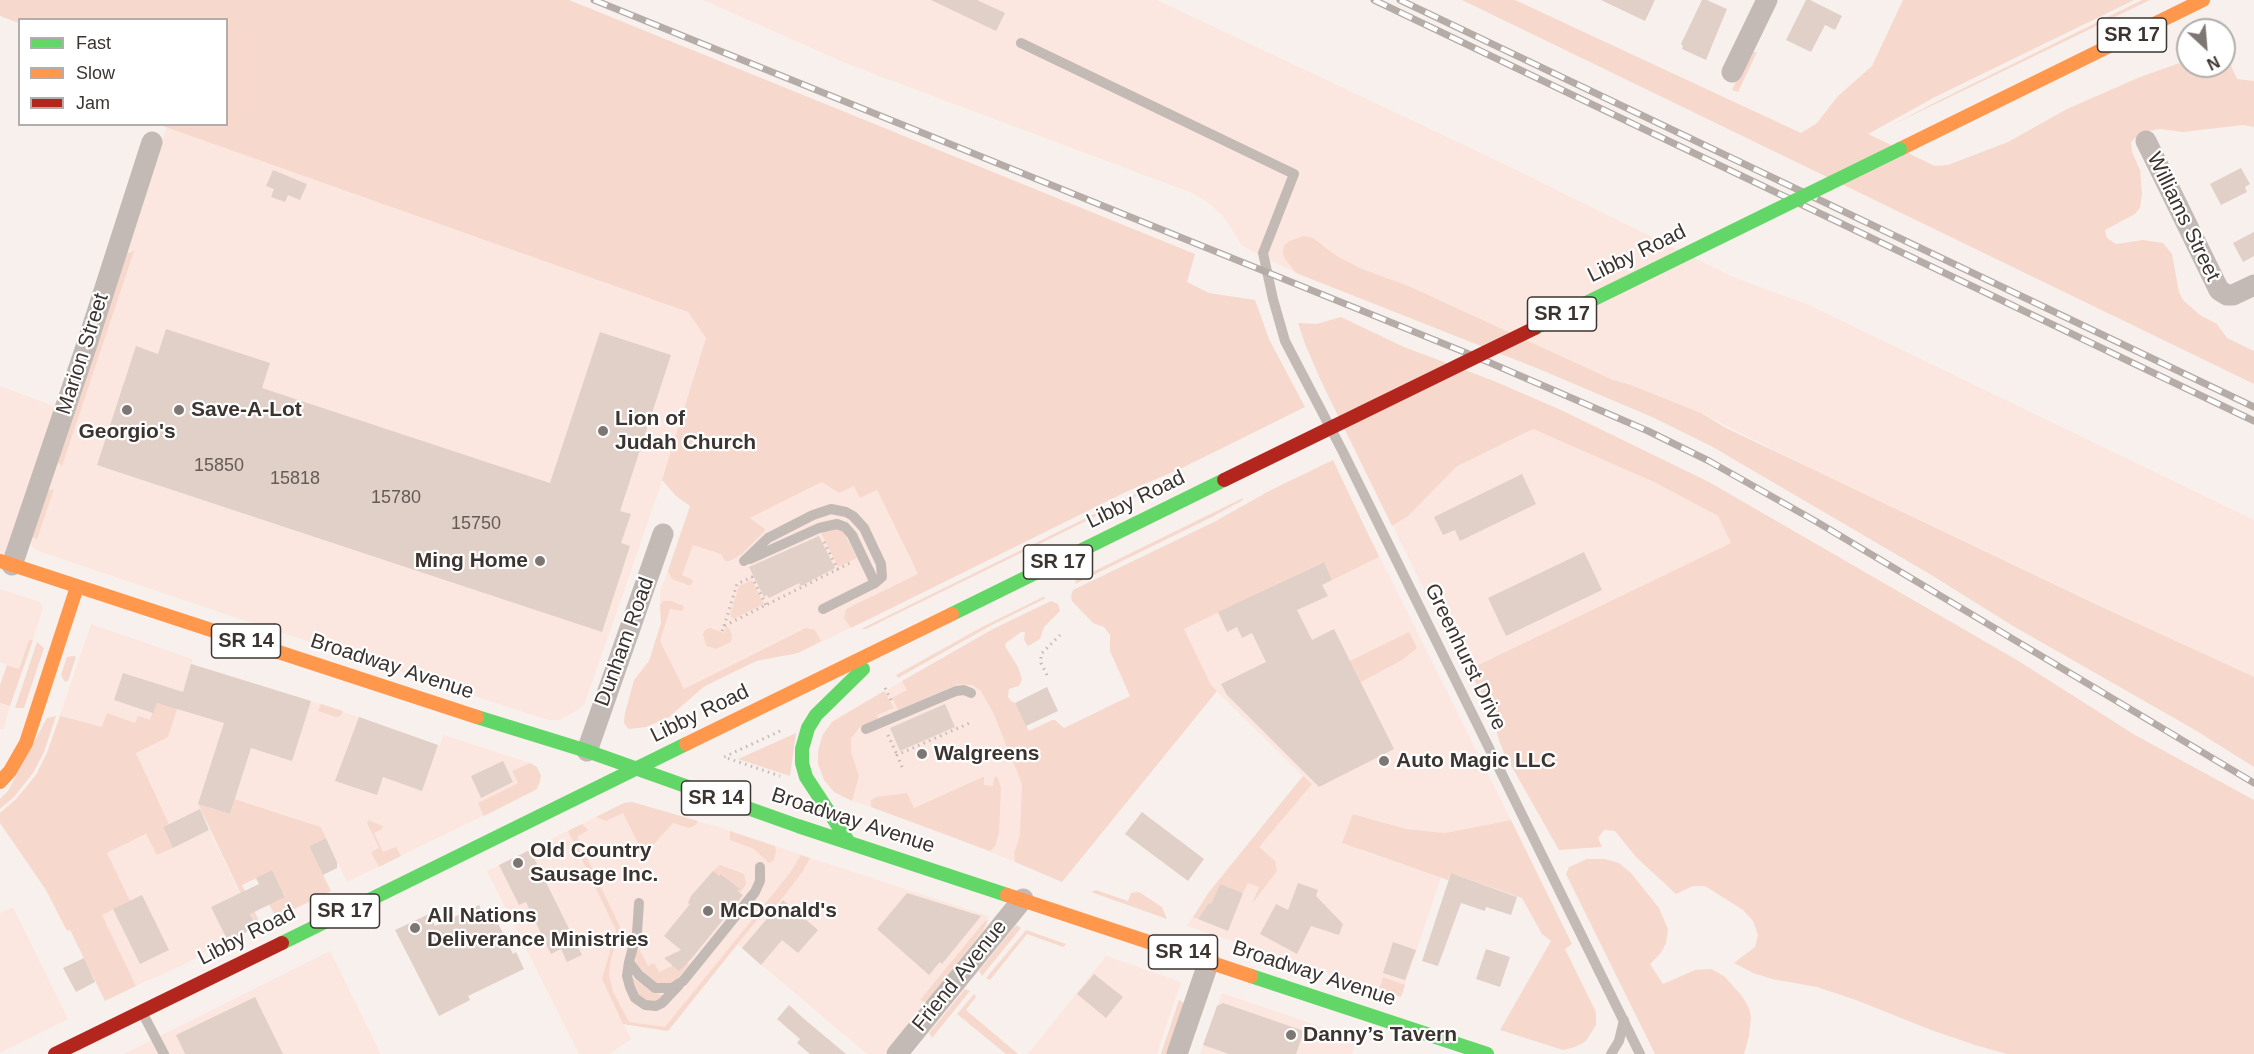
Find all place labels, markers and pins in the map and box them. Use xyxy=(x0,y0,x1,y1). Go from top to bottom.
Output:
place label: Save-A-Lot xyxy=(191,397,302,423)
marker: Georgio's xyxy=(120,403,134,417)
marker: Save-A-Lot xyxy=(172,403,186,417)
place label: Lion of Judah Church xyxy=(615,406,756,456)
place label: Georgio's xyxy=(78,419,176,445)
marker: Lion of Judah Church xyxy=(596,424,610,438)
place label: Ming Home xyxy=(415,548,528,574)
marker: Ming Home xyxy=(533,554,547,568)
place label: Walgreens xyxy=(934,741,1039,767)
marker: Walgreens xyxy=(915,747,929,761)
place label: Auto Magic LLC xyxy=(1396,748,1556,774)
marker: Auto Magic LLC xyxy=(1377,754,1391,768)
place label: Old Country Sausage Inc. xyxy=(530,838,658,888)
marker: Old Country Sausage Inc. xyxy=(511,856,525,870)
place label: McDonald's xyxy=(720,898,837,924)
place label: All Nations Deliverance Ministries xyxy=(427,903,649,953)
marker: McDonald's xyxy=(701,904,715,918)
marker: All Nations Deliverance Ministries xyxy=(408,921,422,935)
place label: Danny’s Tavern xyxy=(1303,1022,1457,1048)
marker: Danny’s Tavern xyxy=(1284,1028,1298,1042)

